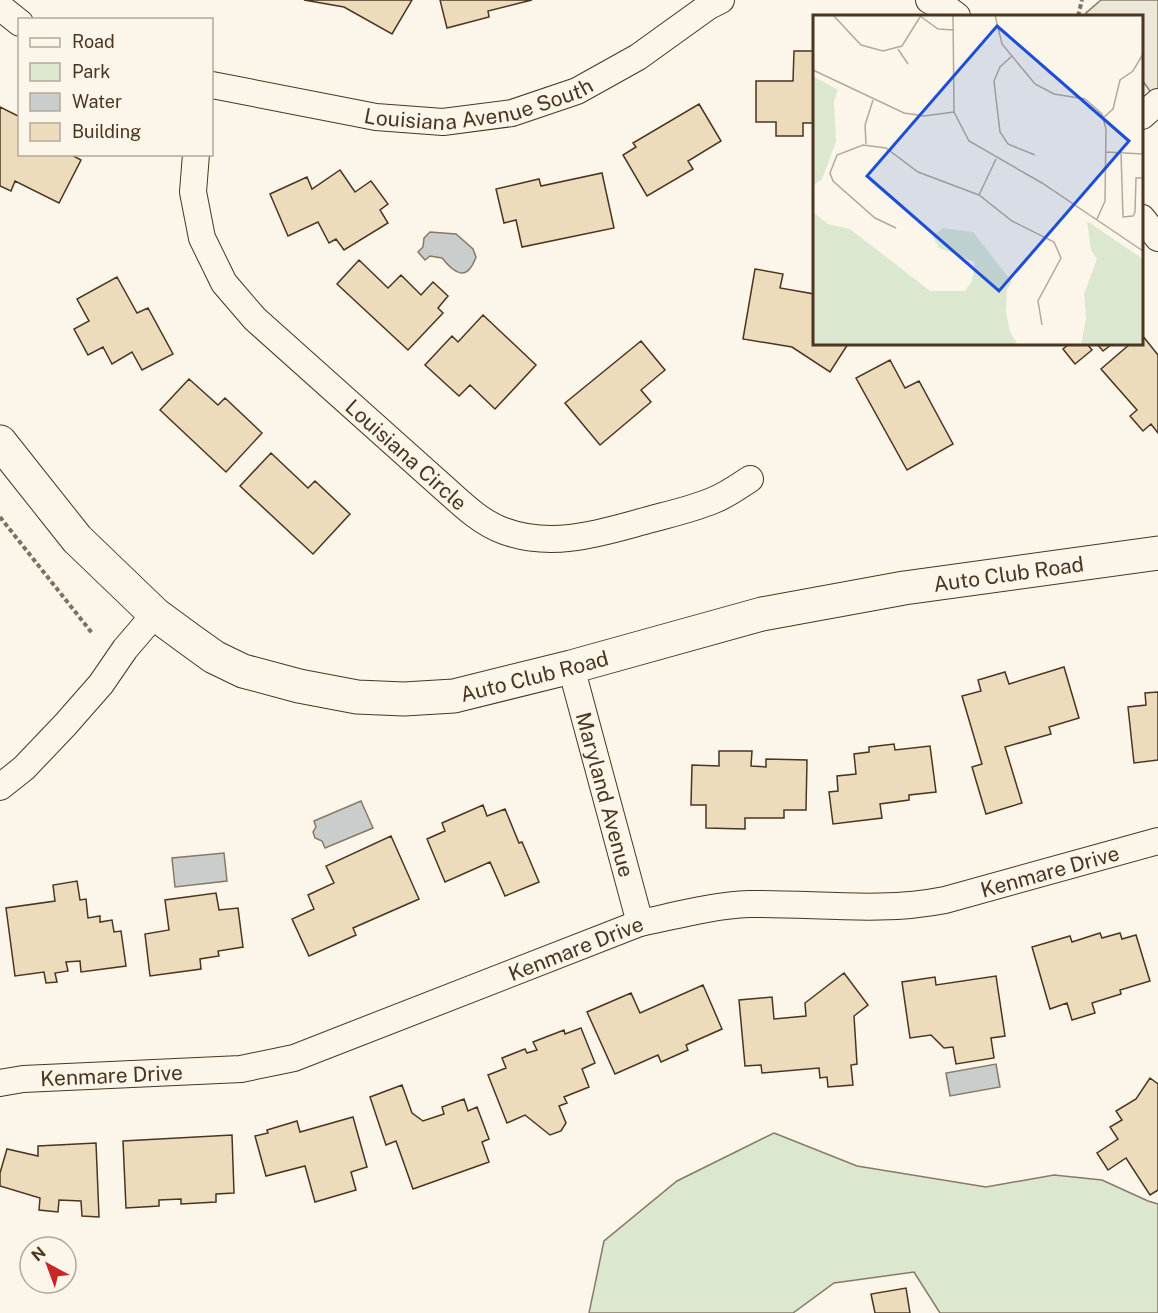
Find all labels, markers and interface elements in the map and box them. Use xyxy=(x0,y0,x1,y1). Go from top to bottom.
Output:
inset map xyxy=(813,15,1143,345)
legend xyxy=(18,18,213,156)
text: Road xyxy=(72,31,115,52)
text: Park xyxy=(72,61,110,82)
street label: Louisiana Avenue South xyxy=(362,72,597,135)
text: Water xyxy=(72,91,122,112)
text: Building xyxy=(72,121,141,142)
street label: Louisiana Circle xyxy=(341,394,472,515)
street label: Auto Club Road xyxy=(932,551,1085,596)
street label: Auto Club Road xyxy=(457,645,611,707)
street label: Maryland Avenue xyxy=(571,709,640,880)
street label: Kenmare Drive xyxy=(978,840,1122,902)
street label: Kenmare Drive xyxy=(505,911,647,986)
street label: Kenmare Drive xyxy=(40,1059,183,1091)
north arrow xyxy=(18,1235,78,1295)
text: N xyxy=(28,1243,49,1265)

